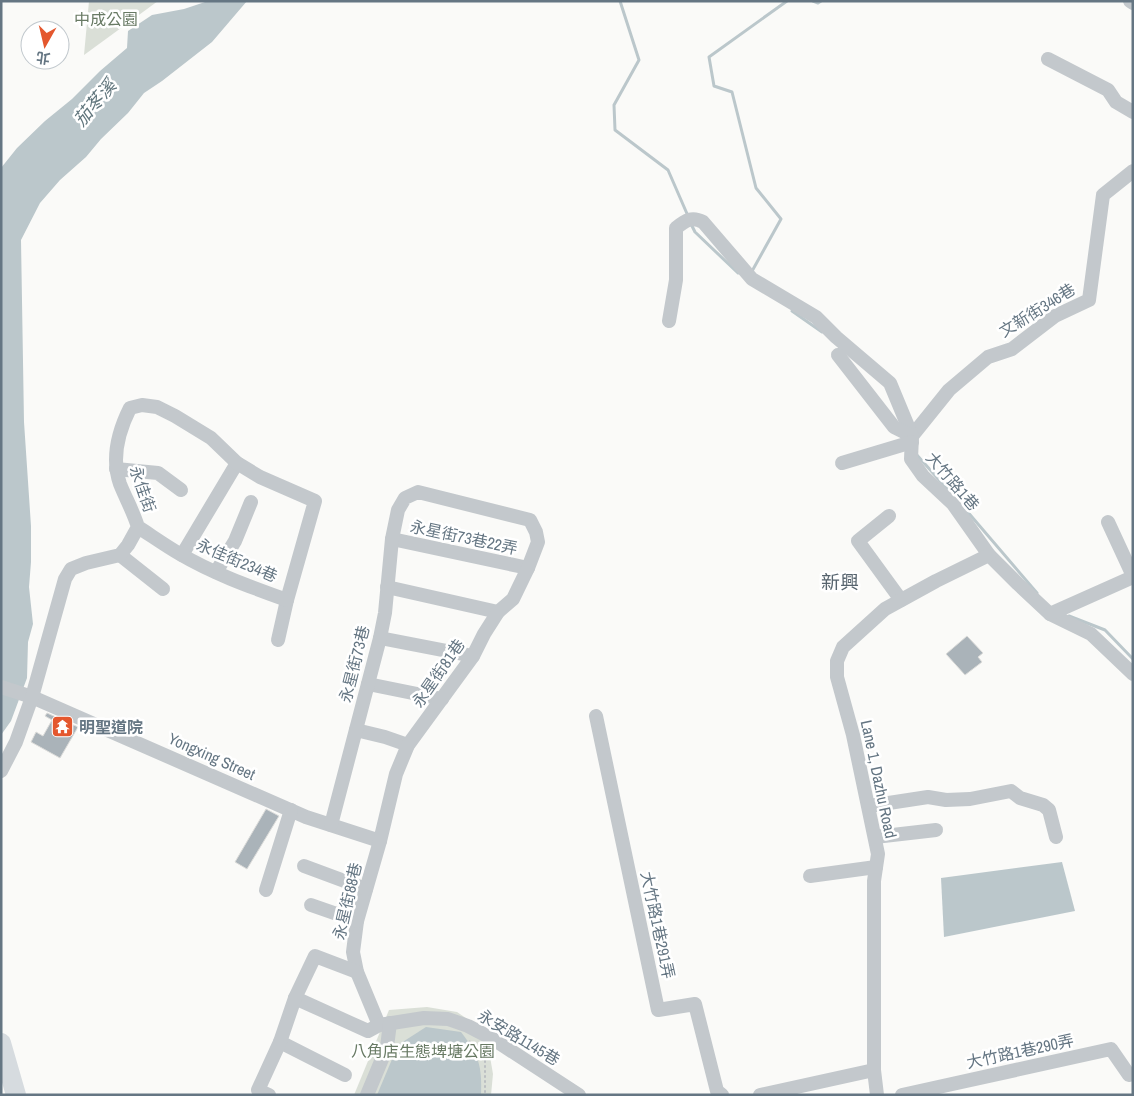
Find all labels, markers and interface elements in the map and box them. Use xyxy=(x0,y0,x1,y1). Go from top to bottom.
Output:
park label: 中成公園 xyxy=(74,8,138,30)
north arrow xyxy=(20,20,70,70)
text: 北 xyxy=(35,48,51,68)
water label: 茄苳溪 xyxy=(68,72,123,131)
street label: 文新街346巷 xyxy=(995,278,1079,342)
street label: 大竹路1巷 xyxy=(921,447,985,515)
street label: 永佳街 xyxy=(125,463,161,515)
street label: 永星街73巷22弄 xyxy=(408,515,520,559)
street label: 永佳街234巷 xyxy=(193,533,281,587)
district label: 新興 xyxy=(821,569,859,595)
street label: 永星街73巷 xyxy=(334,623,374,705)
street label: 永星街81巷 xyxy=(406,635,470,711)
temple icon: 明聖道院 xyxy=(51,715,75,739)
place label: 明聖道院 xyxy=(79,716,143,738)
street label: Lane 1, Dazhu Road xyxy=(856,718,902,840)
street label: Yongxing Street xyxy=(165,727,259,785)
street label: 永星街88巷 xyxy=(327,860,367,942)
street label: 大竹路1巷291弄 xyxy=(636,869,680,981)
street label: 永安路1145巷 xyxy=(474,1004,564,1070)
street label: 大竹路1巷290弄 xyxy=(964,1029,1076,1073)
park label: 八角店生態埤塘公園 xyxy=(351,1040,495,1062)

